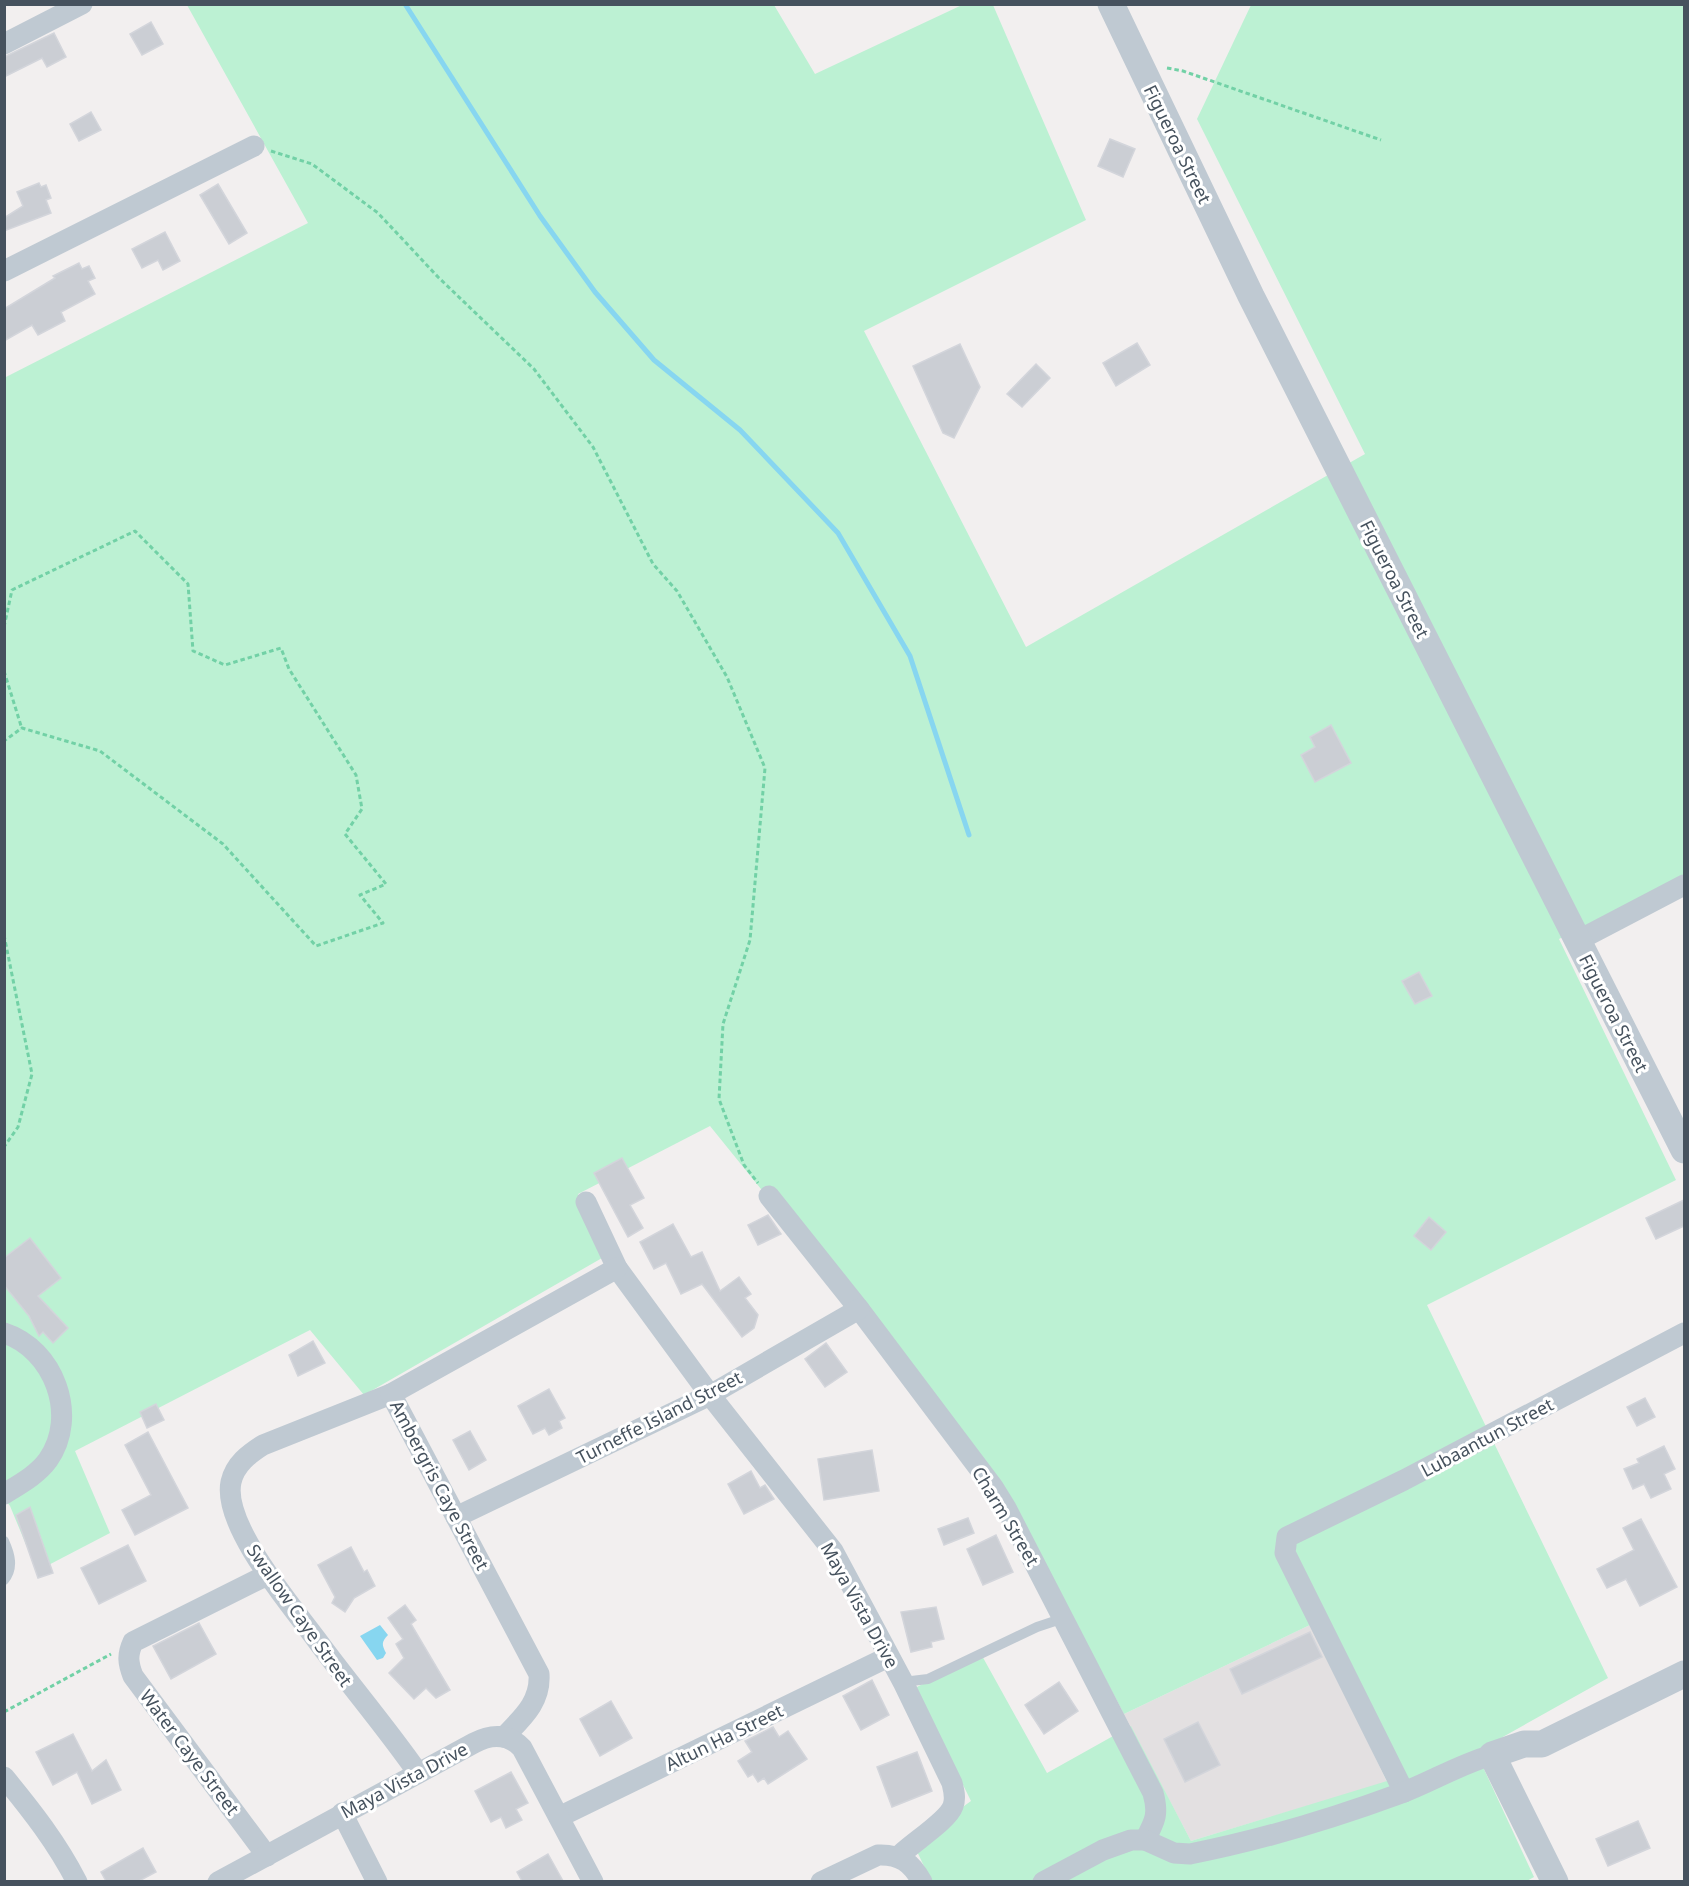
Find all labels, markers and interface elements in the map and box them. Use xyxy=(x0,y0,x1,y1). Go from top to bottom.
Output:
street label: Figueroa Street xyxy=(1139,81,1217,208)
street label: Figueroa Street xyxy=(1355,516,1435,643)
street label: Figueroa Street xyxy=(1574,950,1654,1077)
street label: Turneffe Island Street xyxy=(572,1365,746,1469)
street label: Lubaantun Street xyxy=(1417,1392,1558,1482)
street label: Ambergris Caye Street xyxy=(385,1396,495,1575)
street label: Charm Street xyxy=(967,1462,1045,1571)
street label: Maya Vista Drive xyxy=(816,1538,904,1672)
street label: Swallow Caye Street xyxy=(242,1539,358,1691)
street label: Water Caye Street xyxy=(135,1684,245,1820)
street label: Altun Ha Street xyxy=(661,1698,787,1776)
street label: Maya Vista Drive xyxy=(336,1736,472,1824)

